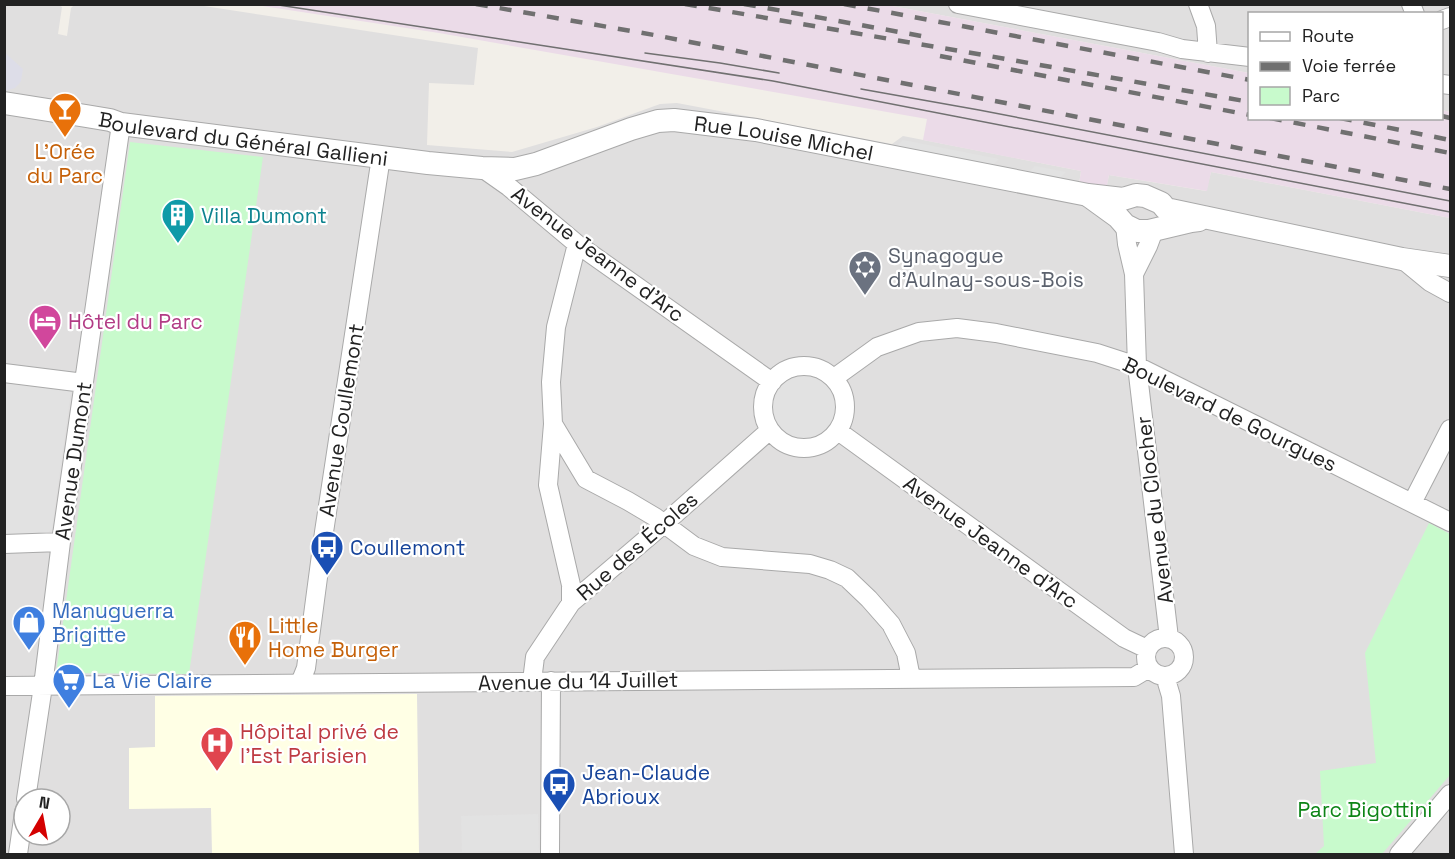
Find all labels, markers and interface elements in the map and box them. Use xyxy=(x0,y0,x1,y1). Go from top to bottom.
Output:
legend xyxy=(1248,12,1443,120)
text: Route xyxy=(1302,24,1354,47)
text: Voie ferrée xyxy=(1302,54,1396,77)
text: Parc xyxy=(1302,84,1340,107)
bar icon: L'Orée du Parc xyxy=(47,91,83,138)
street label: Boulevard du Général Gallieni xyxy=(97,105,389,171)
street label: Rue Louise Michel xyxy=(693,109,876,166)
place label: L'Orée du Parc xyxy=(27,138,103,189)
street label: Avenue Jeanne d'Arc xyxy=(506,180,690,328)
building icon: Villa Dumont xyxy=(160,197,196,244)
place label: Villa Dumont xyxy=(201,202,327,229)
place label: Synagogue d'Aulnay-sous-Bois xyxy=(888,242,1084,293)
synagogue icon: Synagogue d'Aulnay-sous-Bois xyxy=(847,249,883,296)
hotel icon: Hôtel du Parc xyxy=(27,303,63,350)
place label: Hôtel du Parc xyxy=(68,308,203,335)
street label: Avenue Coullemont xyxy=(312,322,370,518)
street label: Boulevard de Gourgues xyxy=(1119,350,1341,478)
street label: Avenue Dumont xyxy=(49,380,97,542)
street label: Avenue du Clocher xyxy=(1129,415,1179,605)
street label: Avenue Jeanne d'Arc xyxy=(898,469,1084,615)
street label: Rue des Écoles xyxy=(571,486,703,606)
bus stop icon: Coullemont xyxy=(309,529,345,576)
place label: Coullemont xyxy=(350,534,465,561)
place label: Manuguerra Brigitte xyxy=(52,597,174,648)
shop icon: Manuguerra Brigitte xyxy=(11,604,47,651)
place label: Little Home Burger xyxy=(268,612,399,663)
restaurant icon: Little Home Burger xyxy=(227,619,263,666)
supermarket icon: La Vie Claire xyxy=(51,662,87,709)
street label: Avenue du 14 Juillet xyxy=(478,666,678,696)
place label: La Vie Claire xyxy=(92,667,212,694)
place label: Hôpital privé de l'Est Parisien xyxy=(240,718,399,769)
hospital icon: Hôpital privé de l'Est Parisien xyxy=(199,725,235,772)
place label: Jean-Claude Abrioux xyxy=(582,759,710,810)
bus stop icon: Jean-Claude Abrioux xyxy=(541,766,577,813)
north arrow xyxy=(12,787,72,847)
text: N xyxy=(37,791,52,814)
park label: Parc Bigottini xyxy=(1297,796,1433,823)

